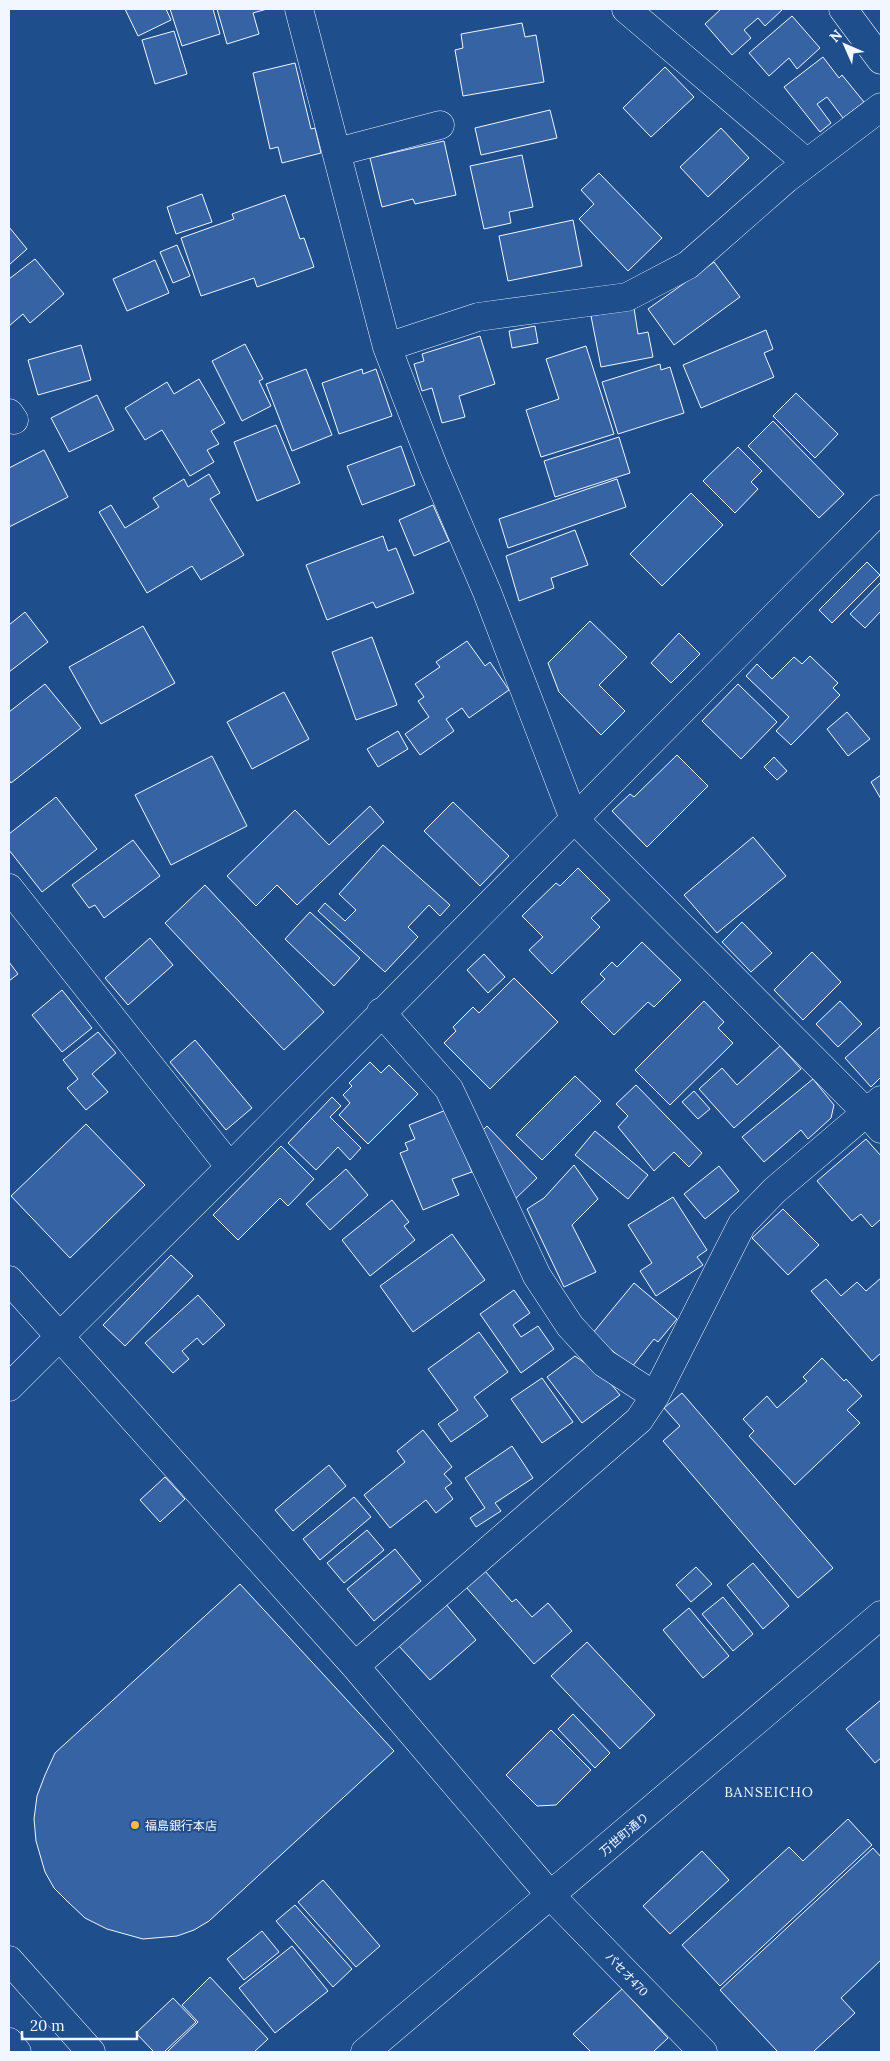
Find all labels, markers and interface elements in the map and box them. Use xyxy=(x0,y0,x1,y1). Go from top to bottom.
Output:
north arrow xyxy=(820,20,870,70)
text: N xyxy=(826,25,846,46)
district label: BANSEICHO xyxy=(724,1783,814,1801)
street label: 万世町通り xyxy=(596,1809,652,1859)
place label: 福島銀行本店 xyxy=(145,1818,217,1833)
marker: 福島銀行本店 xyxy=(129,1819,141,1831)
street label: パセオ470 xyxy=(602,1949,652,1999)
scale bar xyxy=(22,2008,138,2040)
text: 20 m xyxy=(30,2016,65,2035)

